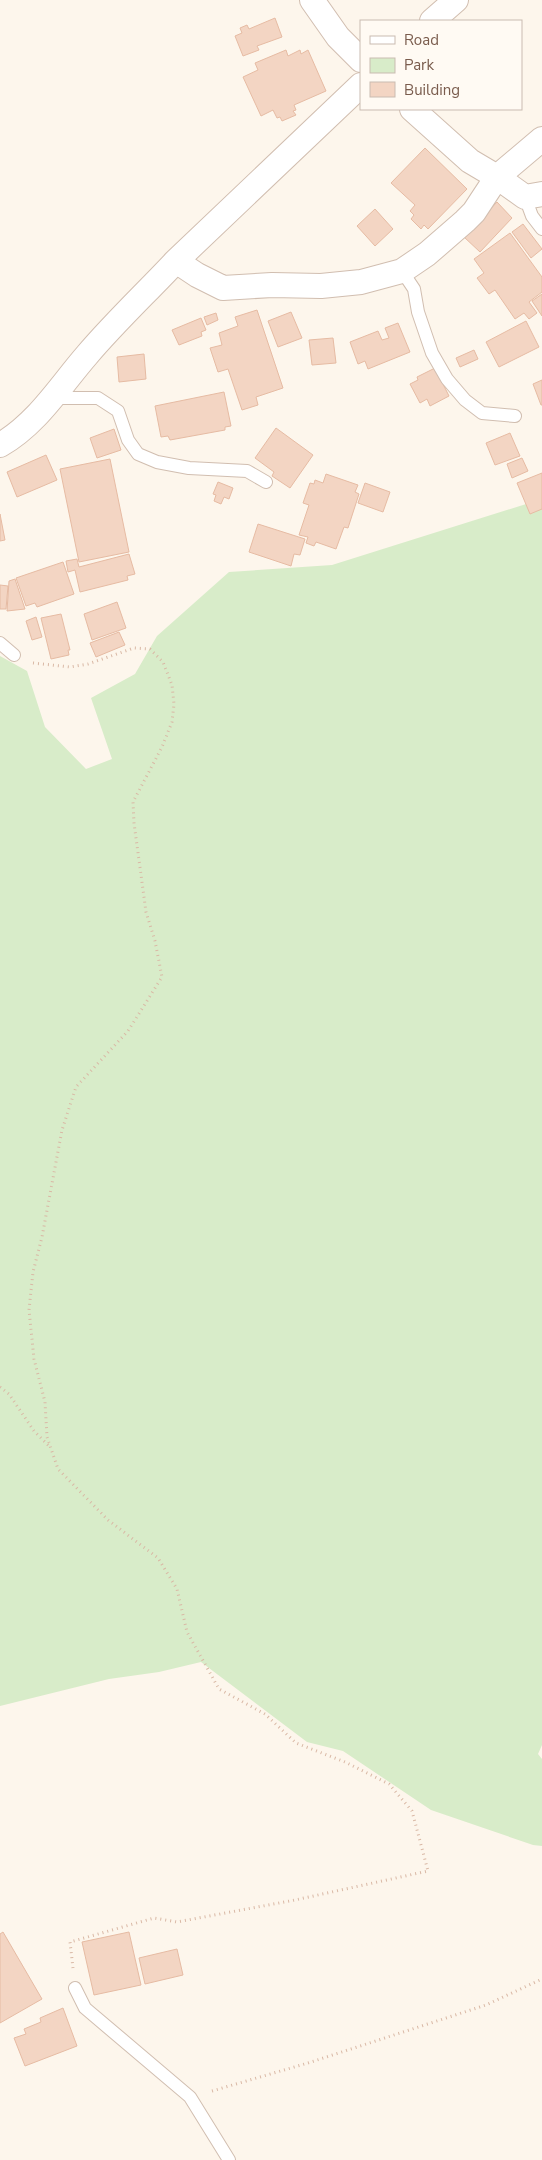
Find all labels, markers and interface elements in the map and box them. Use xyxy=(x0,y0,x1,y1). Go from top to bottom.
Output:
legend xyxy=(360,20,522,110)
text: Road xyxy=(404,30,439,50)
text: Park xyxy=(404,55,434,75)
text: Building xyxy=(404,80,460,100)

